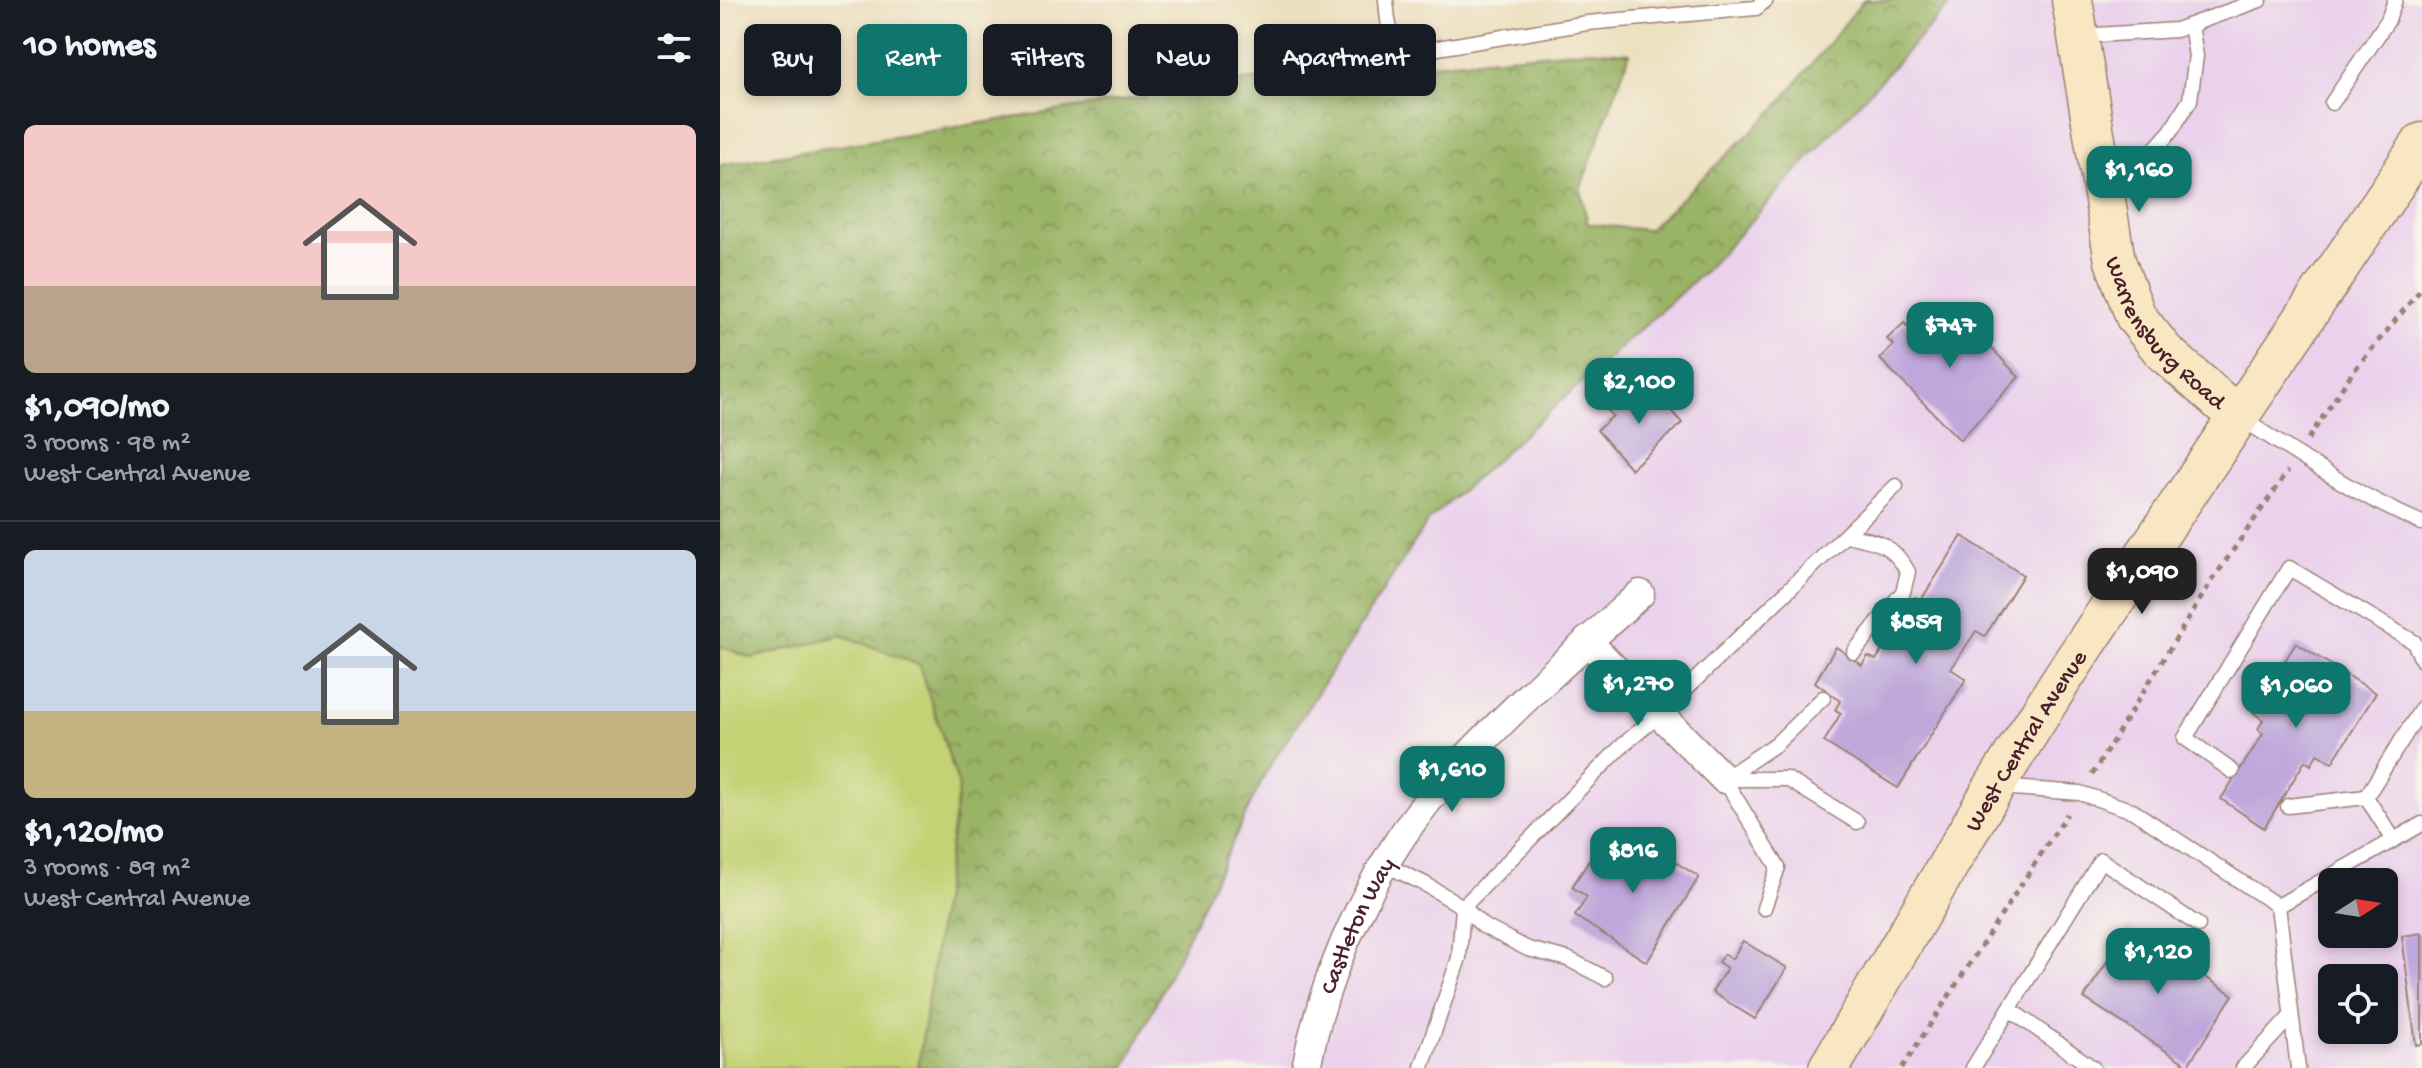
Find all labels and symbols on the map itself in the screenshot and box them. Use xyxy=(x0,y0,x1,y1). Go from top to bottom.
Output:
pin: $1,160 xyxy=(2074,146,2204,214)
street label: Warrensburg Road xyxy=(2097,253,2232,419)
pin: $747 xyxy=(1903,302,1997,370)
pin: $2,100 xyxy=(1574,358,1704,426)
pin: $1,090 xyxy=(2077,548,2207,616)
pin: $859 xyxy=(1869,598,1963,666)
street label: West Central Avenue xyxy=(1960,645,2096,838)
pin: $1,270 xyxy=(1573,660,1703,728)
pin: $1,060 xyxy=(2231,662,2361,730)
pin: $1,610 xyxy=(1387,746,1517,814)
pin: $816 xyxy=(1586,827,1680,895)
street label: Castleton Way xyxy=(1315,853,1403,998)
north arrow xyxy=(2318,868,2398,948)
pin: $1,120 xyxy=(2093,928,2223,996)

